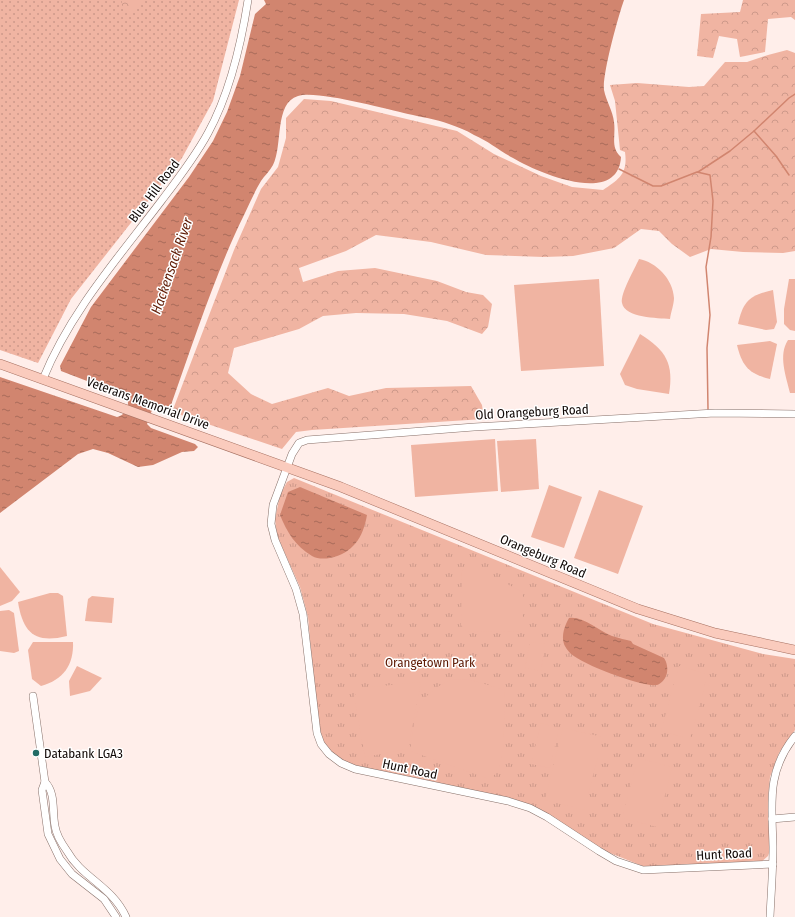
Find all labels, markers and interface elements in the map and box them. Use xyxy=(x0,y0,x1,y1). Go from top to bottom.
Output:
street label: Blue Hill Road xyxy=(125,157,183,225)
water label: Hackensack River xyxy=(148,215,197,316)
street label: Veterans Memorial Drive xyxy=(84,374,212,432)
street label: Old Orangeburg Road xyxy=(475,402,589,422)
street label: Orangeburg Road xyxy=(498,531,588,581)
park label: Orangetown Park xyxy=(385,655,476,670)
place label: Databank LGA3 xyxy=(44,746,123,761)
marker: Databank LGA3 xyxy=(31,748,41,758)
street label: Hunt Road xyxy=(381,756,439,782)
street label: Hunt Road xyxy=(696,845,752,863)

